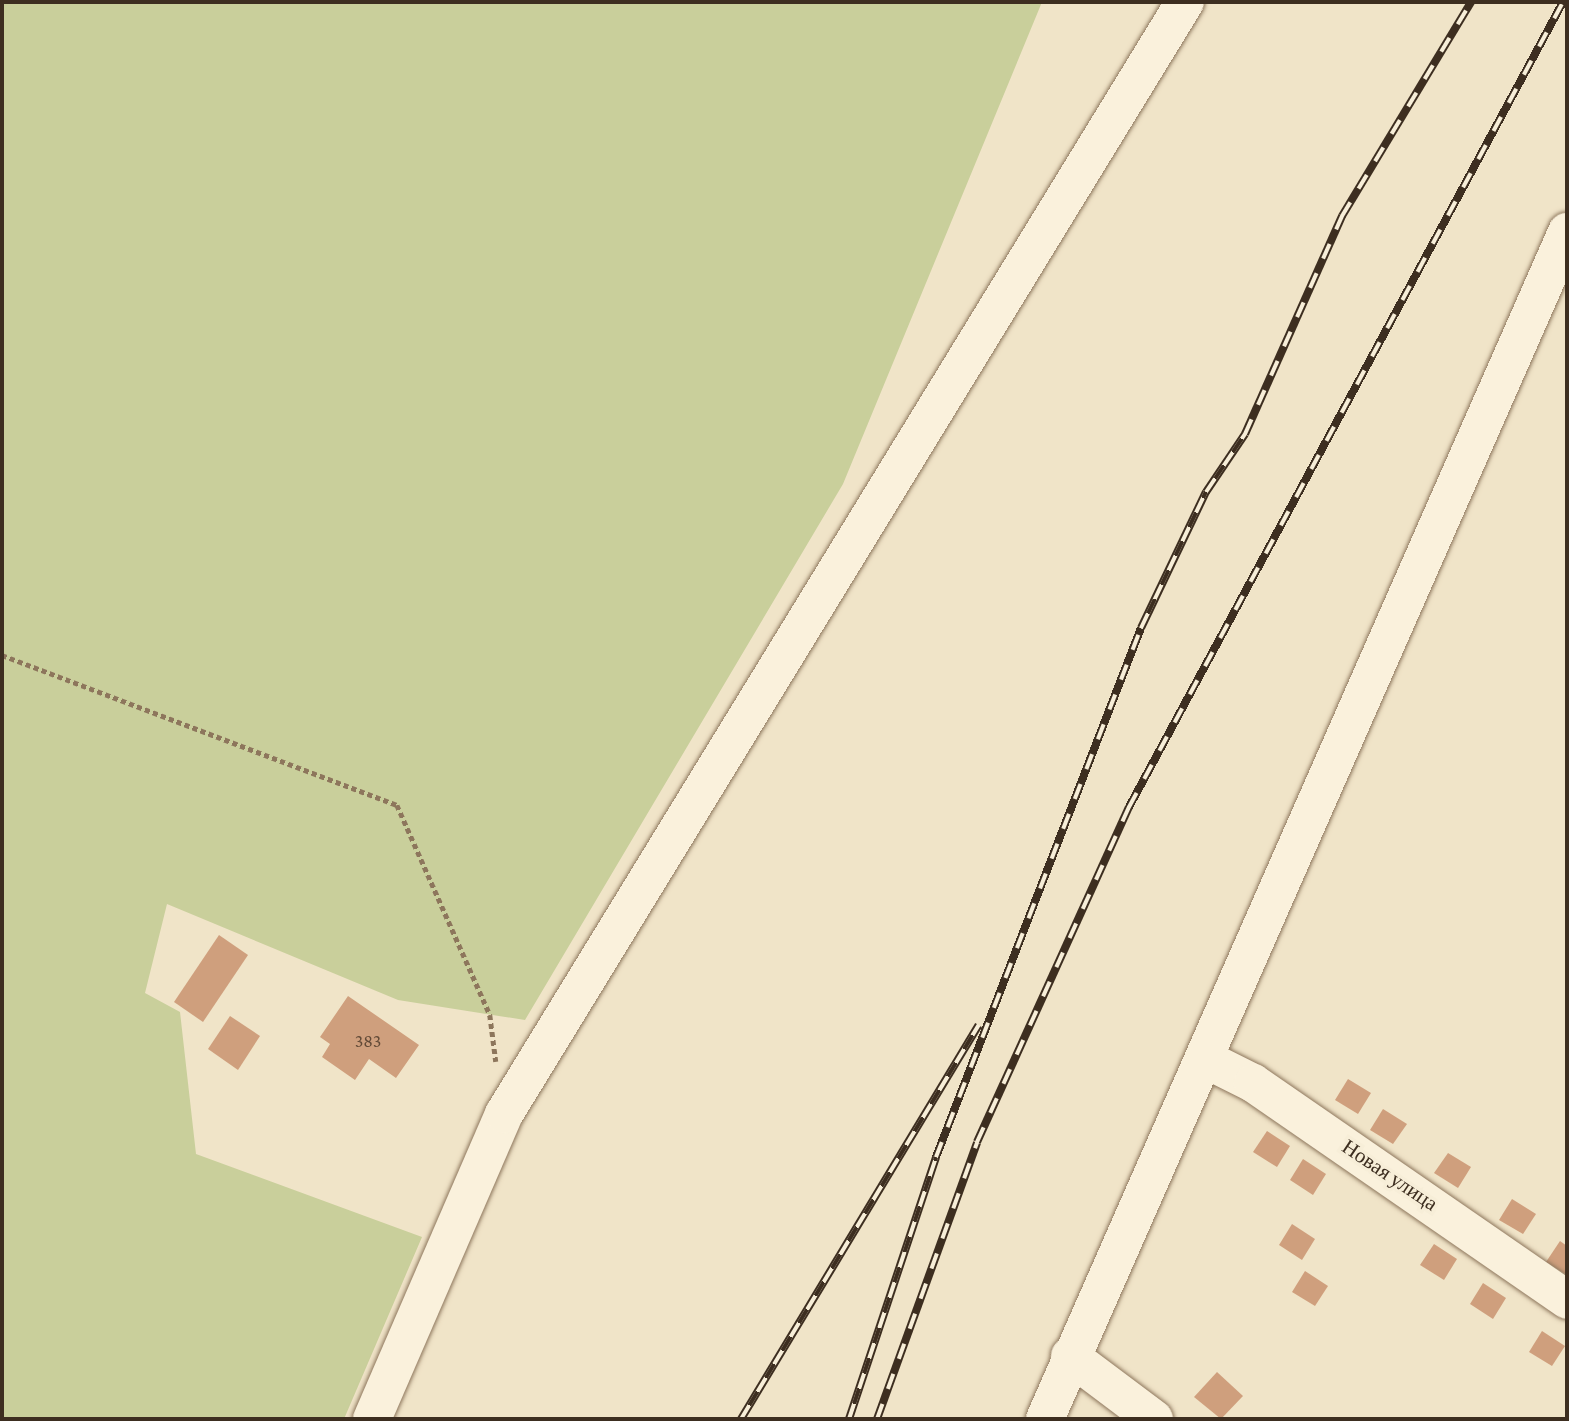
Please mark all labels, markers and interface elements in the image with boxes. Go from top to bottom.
house number: 383 [355,1030,381,1052]
street label: Новая улица [1337,1134,1443,1216]

